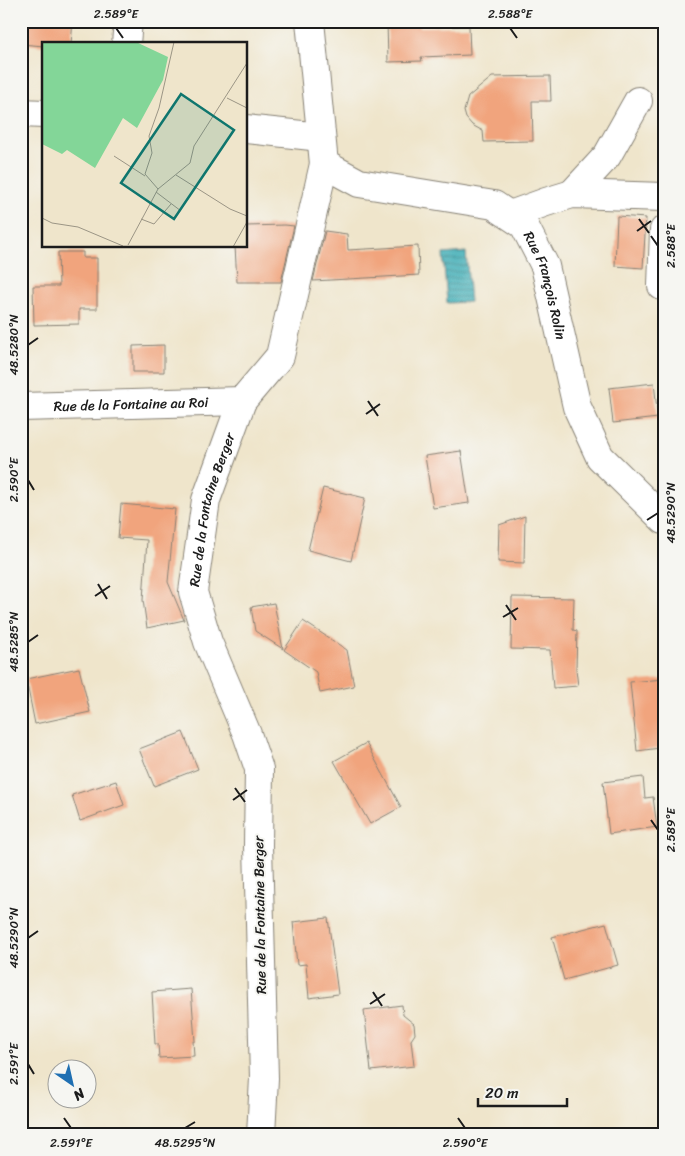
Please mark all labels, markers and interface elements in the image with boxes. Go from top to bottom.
text: 2.589°E [94,3,139,25]
text: 2.588°E [488,3,533,25]
inset map [42,42,248,248]
text: 2.588°E [660,223,682,268]
street label: Rue François Rolin [517,227,574,342]
text: 48.5280°N [3,314,25,375]
street label: Rue de la Fontaine au Roi [53,389,210,419]
street label: Rue de la Fontaine Berger [181,428,242,588]
text: 2.590°E [3,456,25,502]
text: 48.5290°N [660,482,682,544]
text: 48.5285°N [3,611,25,672]
text: 2.589°E [660,807,682,852]
street label: Rue de la Fontaine Berger [246,834,274,994]
text: 48.5290°N [3,907,25,969]
text: 2.591°E [3,1042,25,1085]
north arrow [48,1058,98,1108]
scale bar [478,1076,566,1108]
text: 20 m [485,1080,519,1106]
text: N [68,1081,91,1108]
text: 2.591°E [50,1132,93,1154]
text: 48.5295°N [155,1132,216,1154]
text: 2.590°E [443,1132,489,1154]

